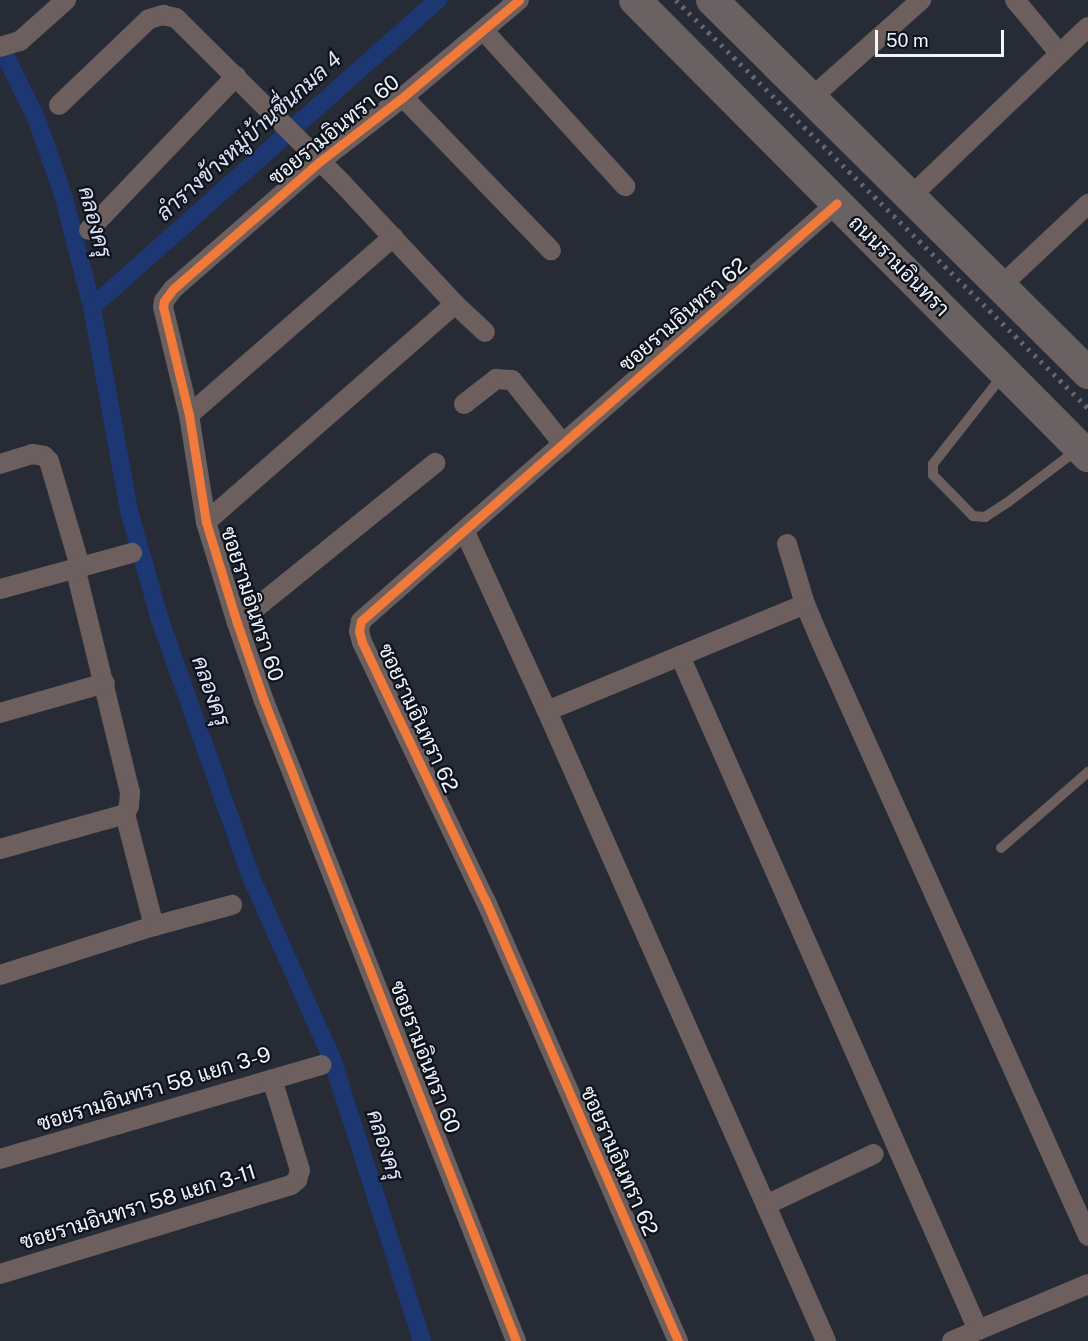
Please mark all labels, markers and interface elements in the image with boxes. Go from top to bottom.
scale bar [878,18,1007,56]
text: 50 m [886,30,929,51]
water label: ลำรางข้างหมู่บ้านชื่นกมล 4 [151,46,347,226]
street label: ซอยรามอินทรา 60 [263,69,405,191]
water label: คลองครุ [73,183,117,261]
street label: ถนนรามอินทรา [843,210,955,322]
street label: ซอยรามอินทรา 62 [614,253,752,377]
street label: ซอยรามอินทรา 60 [215,523,289,685]
street label: ซอยรามอินทรา 62 [373,640,463,796]
water label: คลองครุ [186,652,236,730]
street label: ซอยรามอินทรา 60 [384,977,466,1137]
street label: ซอยรามอินทรา 58 แยก 3-9 [34,1041,274,1137]
street label: ซอยรามอินทรา 62 [575,1082,663,1240]
water label: คลองครุ [361,1106,409,1184]
street label: ซอยรามอินทรา 58 แยก 3-11 [17,1159,259,1255]

